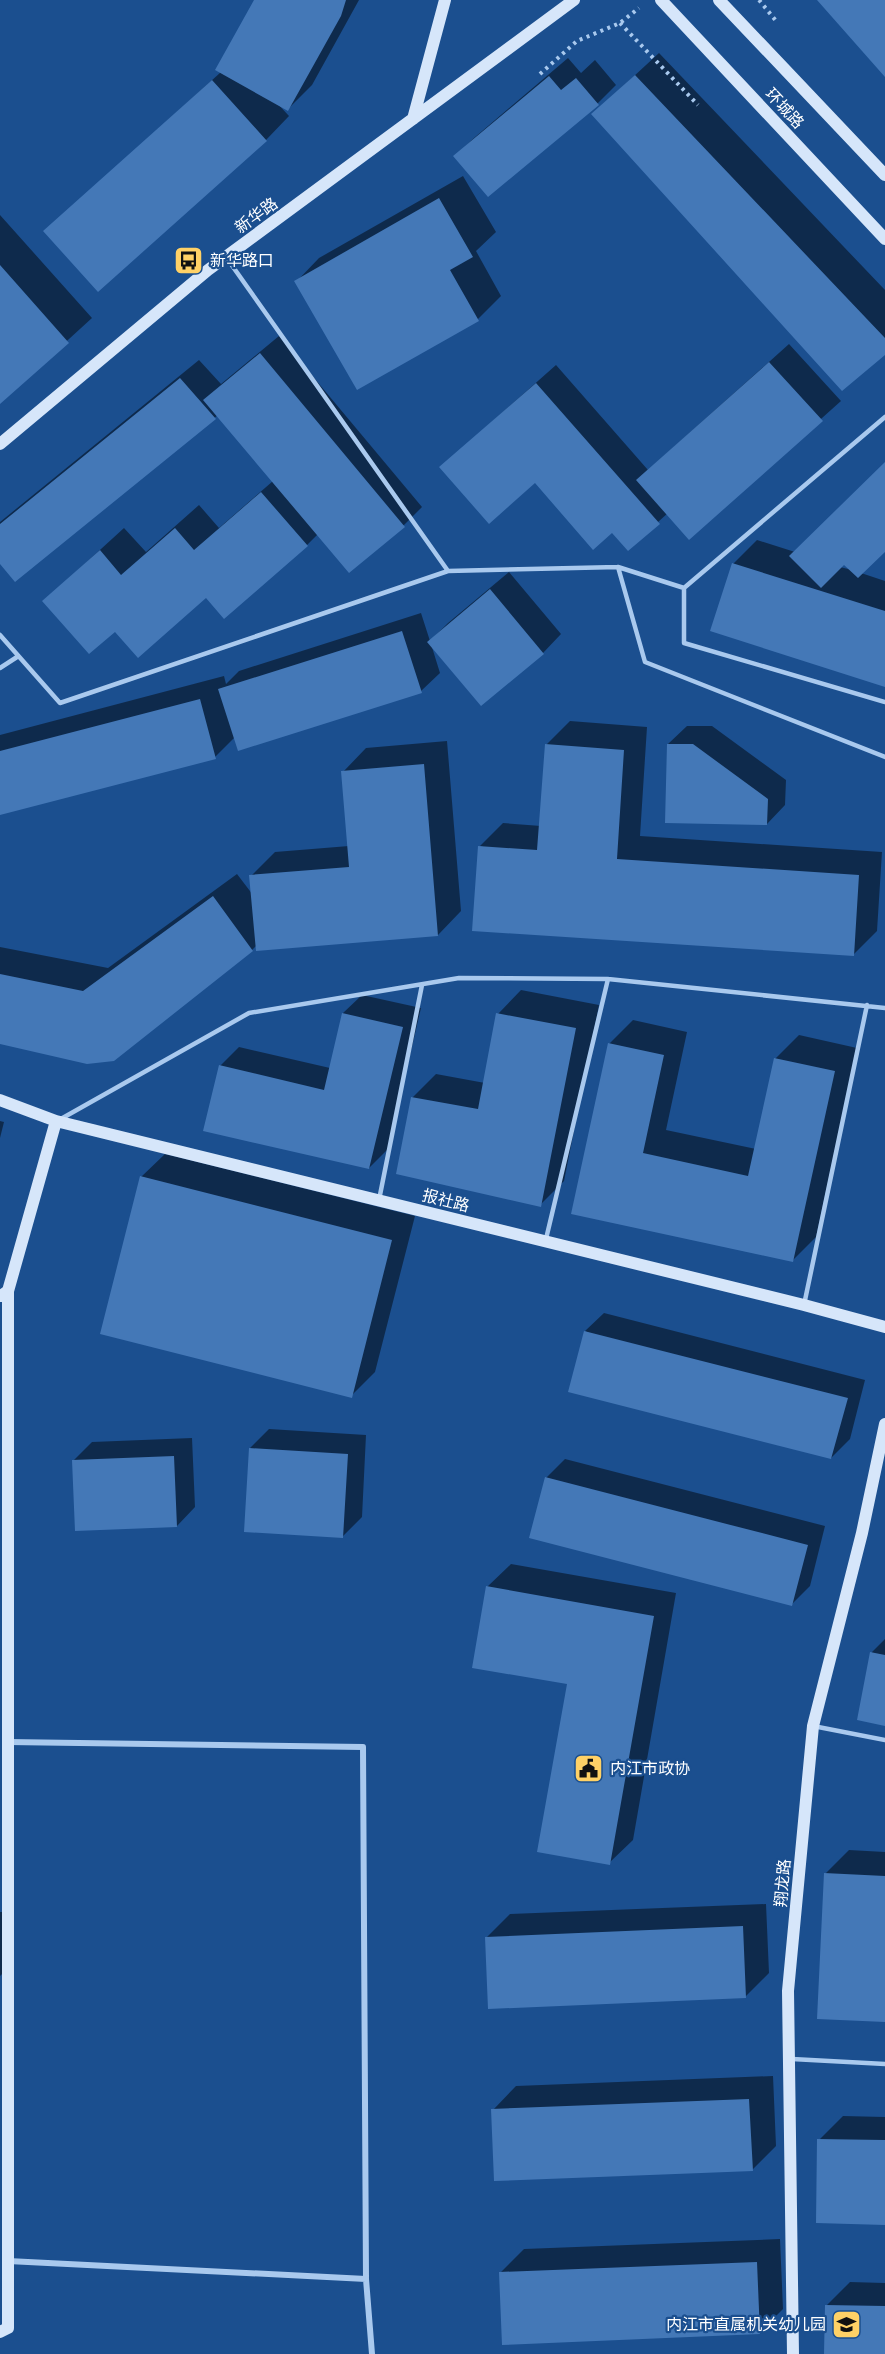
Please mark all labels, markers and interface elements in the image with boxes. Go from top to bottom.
street label: 环城路 [762,84,808,132]
street label: 新华路 [231,194,281,236]
bus stop icon: 新华路口 [173,244,205,276]
place label: 新华路口 [210,251,274,269]
street label: 报社路 [421,1185,471,1215]
public building icon: 内江市政协 [573,1752,605,1784]
place label: 内江市政协 [610,1759,690,1777]
street label: 翔龙路 [771,1858,793,1908]
school or university icon: 内江市直属机关幼儿园 [831,2308,863,2340]
place label: 内江市直属机关幼儿园 [666,2315,826,2333]

